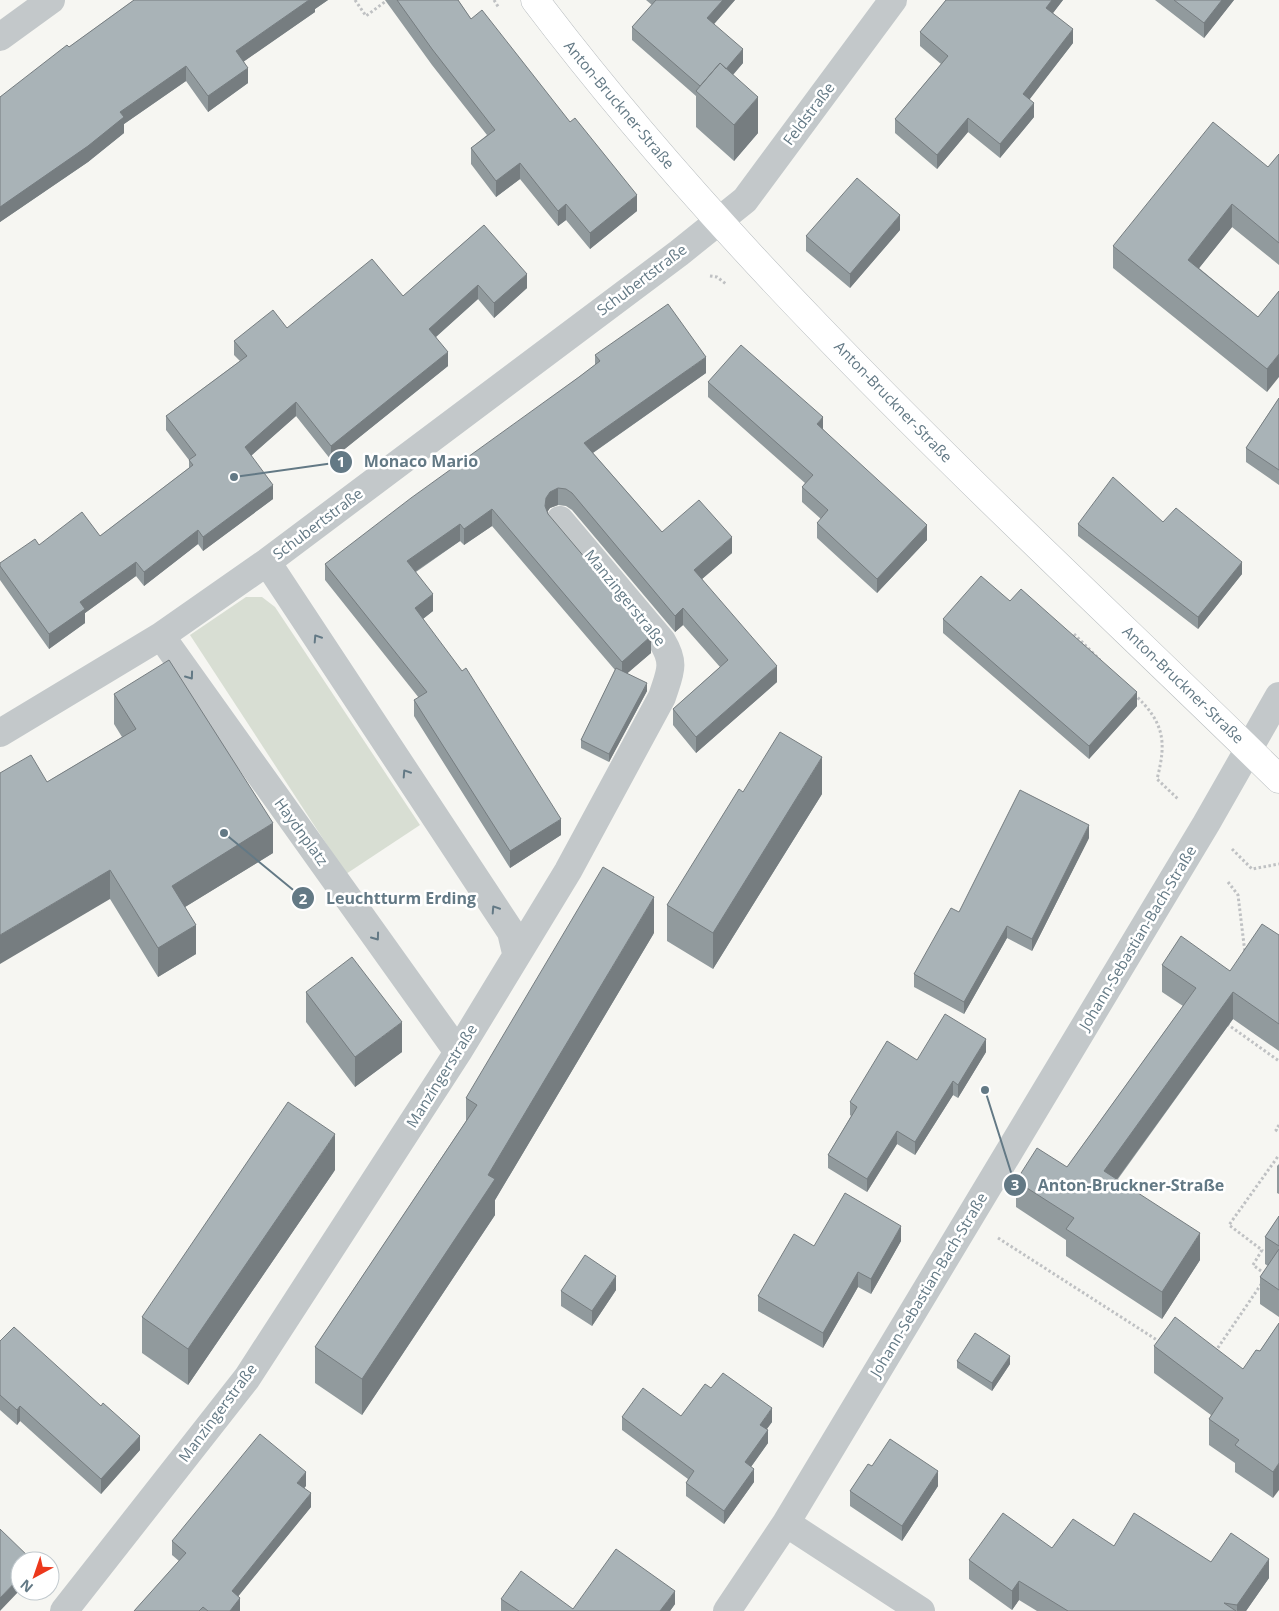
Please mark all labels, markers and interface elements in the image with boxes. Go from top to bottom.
street label: Anton-Bruckner-Straße [560,36,679,173]
street label: Feldstraße [778,78,838,149]
street label: Schubertstraße [592,239,690,320]
street label: Anton-Bruckner-Straße [830,336,957,466]
callout: Monaco Mario [329,446,488,477]
text: Monaco Mario [364,450,478,472]
text: 1 [337,451,345,471]
street label: Schubertstraße [268,483,366,564]
street label: Manzingerstraße [581,545,671,650]
street label: Anton-Bruckner-Straße [1119,621,1249,748]
one-way arrow [313,634,323,643]
one-way arrow [184,670,192,679]
one-way arrow [403,770,412,779]
street label: Haydnplatz [271,794,333,869]
street label: Johann-Sebastian-Bach-Straße [1073,842,1200,1035]
callout: Leuchtturm Erding [291,883,486,914]
text: Leuchtturm Erding [326,887,476,909]
text: 2 [299,888,308,908]
one-way arrow [492,905,502,914]
one-way arrow [369,931,379,940]
street label: Manzingerstraße [401,1020,481,1131]
callout: Anton-Bruckner-Straße [1002,1170,1234,1201]
text: 3 [1011,1174,1019,1194]
text: Anton-Bruckner-Straße [1038,1174,1224,1196]
street label: Johann-Sebastian-Bach-Straße [864,1189,991,1382]
street label: Manzingerstraße [174,1359,261,1466]
north arrow [10,1551,60,1601]
text: N [16,1575,37,1597]

